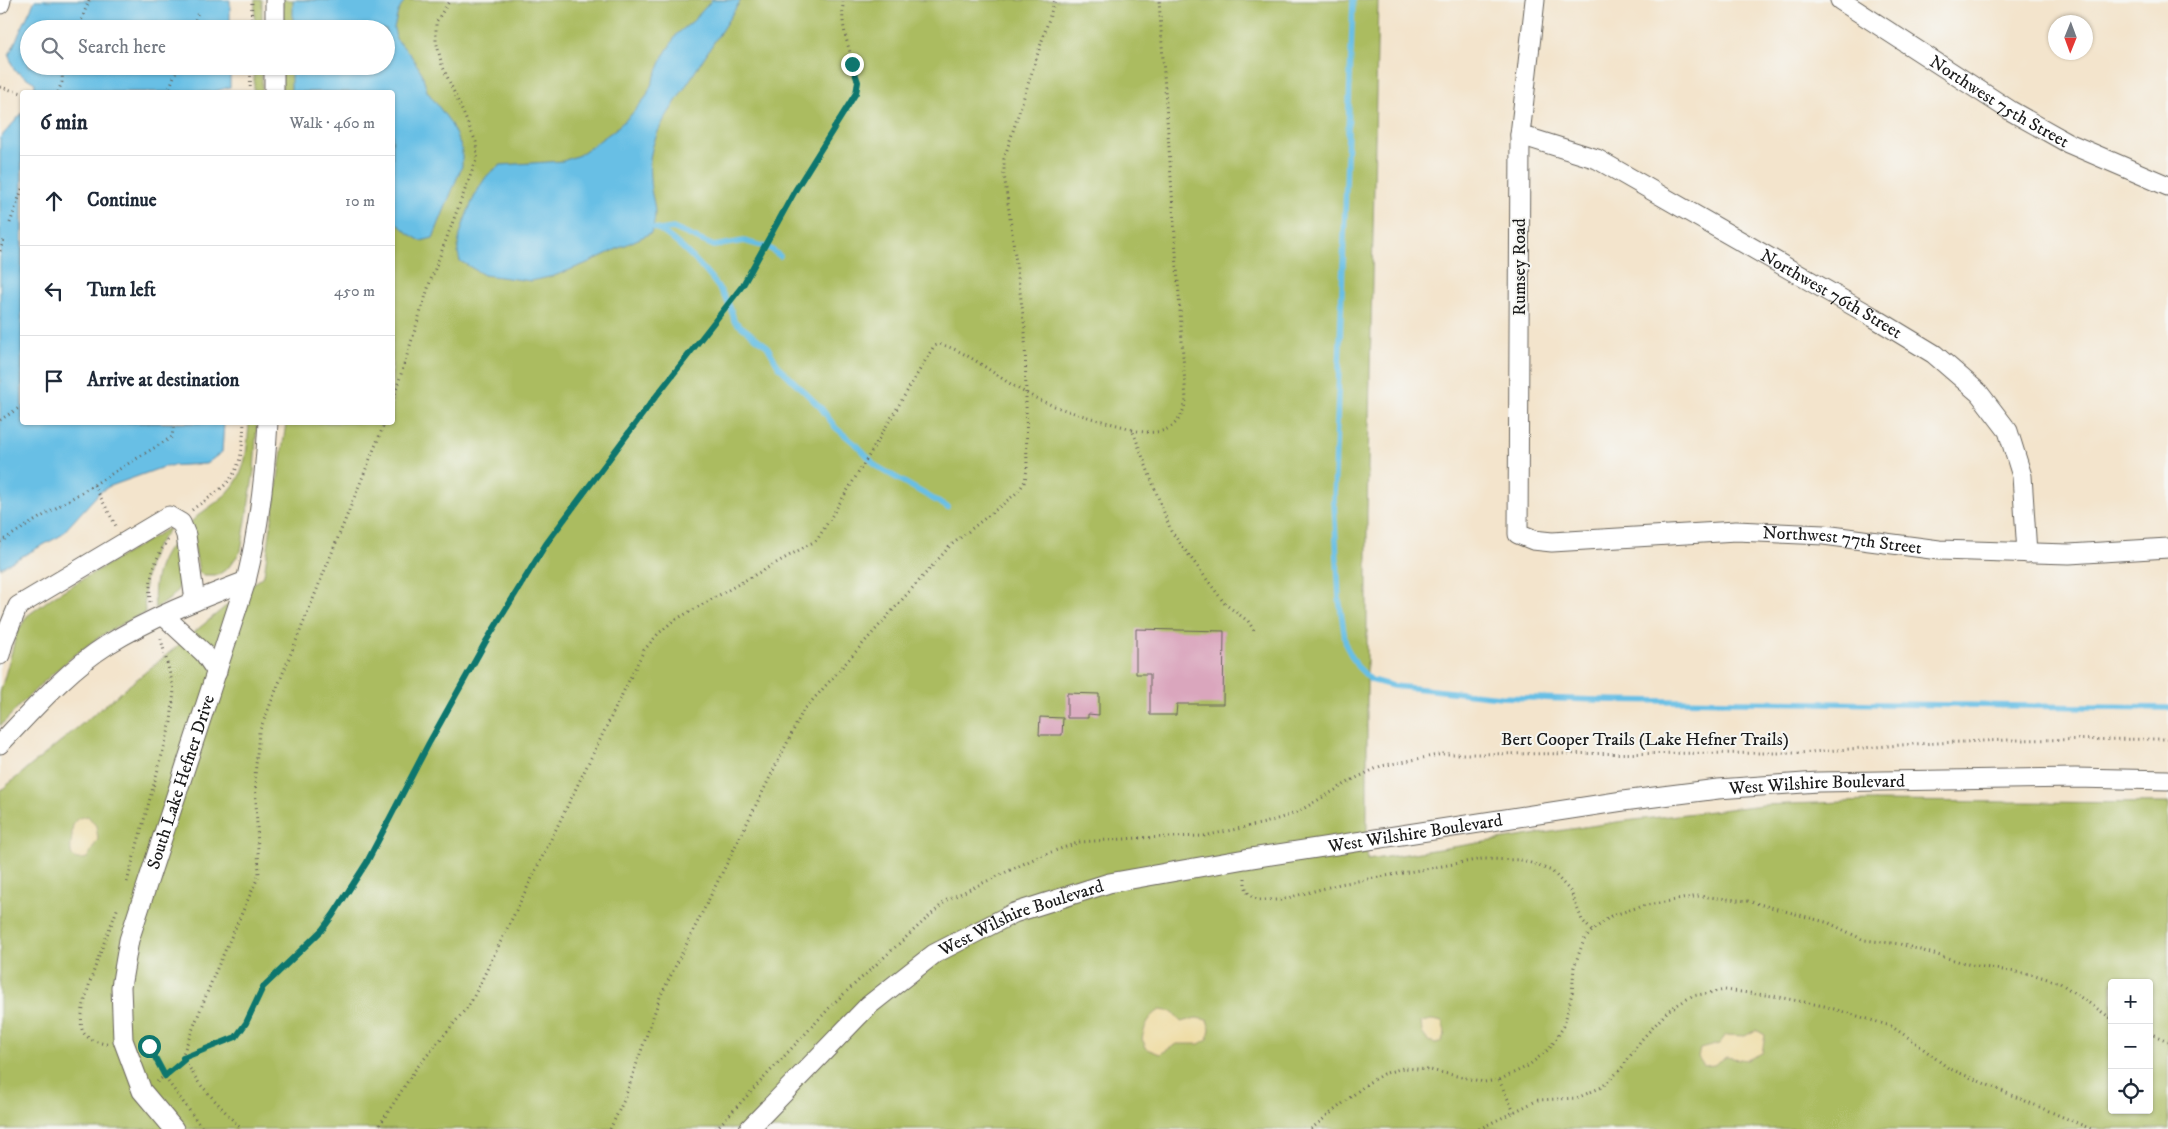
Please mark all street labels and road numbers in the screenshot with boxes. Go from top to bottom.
street label: Northwest 75th Street [1925,51,2073,153]
street label: Rumsey Road [1509,218,1531,316]
street label: Northwest 76th Street [1756,245,1906,344]
street label: Northwest 77th Street [1762,522,1923,560]
street label: South Lake Hefner Drive [143,692,220,872]
street label: Bert Cooper Trails (Lake Hefner Trails) [1501,729,1789,751]
street label: West Wilshire Boulevard [1727,771,1905,800]
street label: West Wilshire Boulevard [1326,810,1504,858]
street label: West Wilshire Boulevard [935,875,1106,962]

